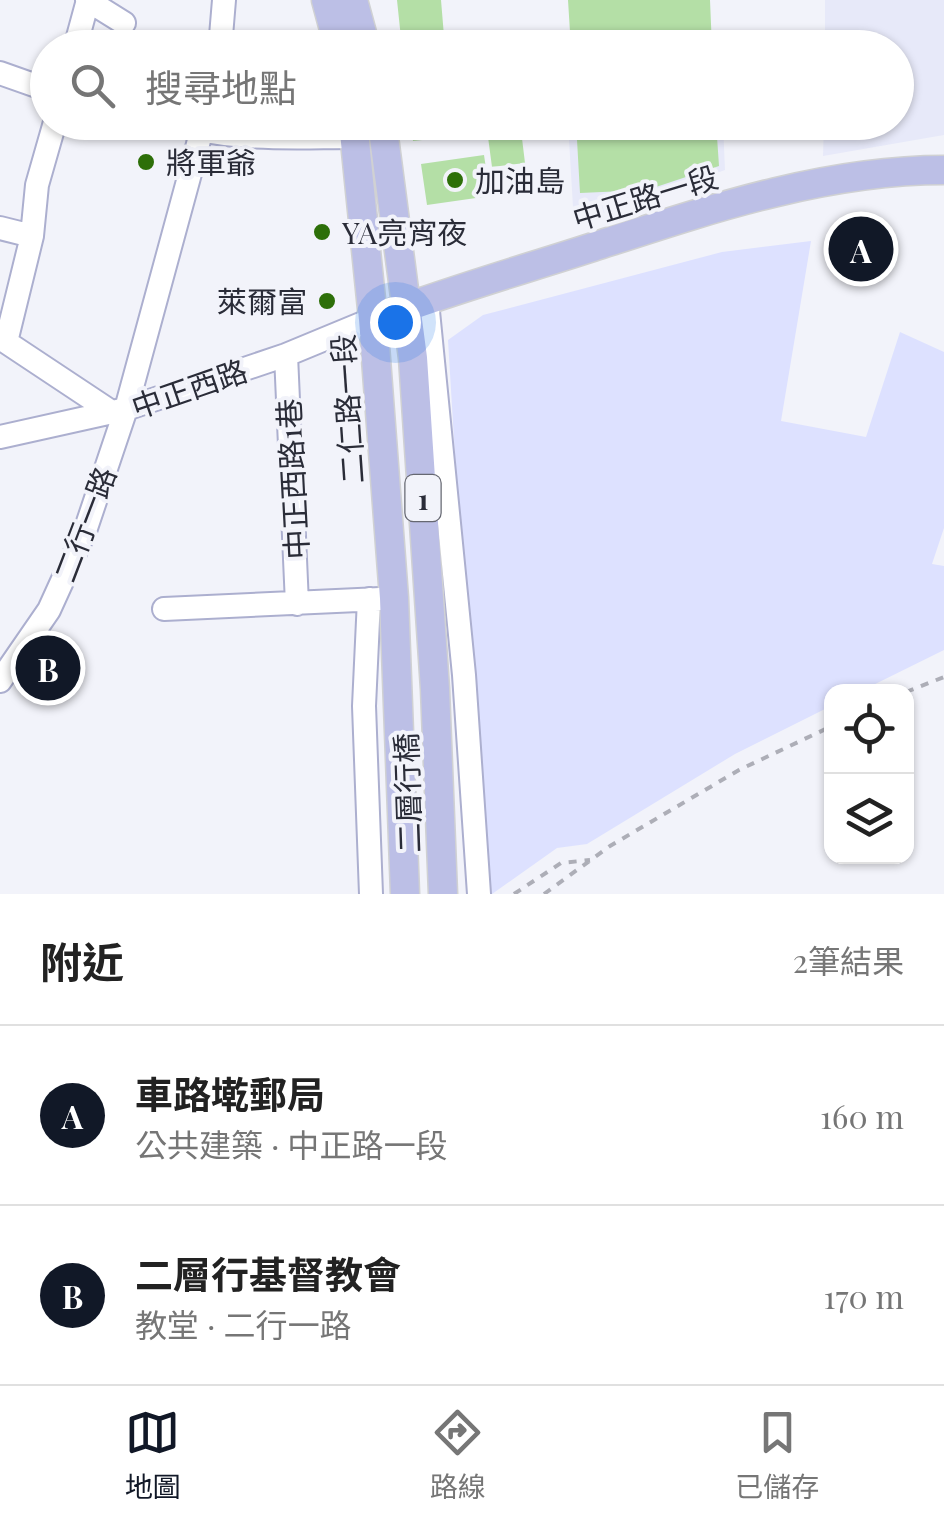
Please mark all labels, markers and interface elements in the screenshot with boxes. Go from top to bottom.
search box [30,30,914,140]
icon: search [65,58,120,113]
text: 搜尋地點 [145,61,297,112]
place label: 將軍爺 [166,142,256,182]
marker: 將軍爺 [135,151,157,173]
street label: 中正路一段 [567,156,723,238]
place label: 加油島 [475,160,565,200]
marker: 加油島 [444,169,466,191]
place label: YA亮宵夜 [341,212,467,252]
pin: A [828,212,894,286]
marker: YA亮宵夜 [311,221,333,243]
place label: 萊爾富 [217,281,307,321]
marker: 萊爾富 [316,290,338,312]
your location [370,297,421,348]
street label: 二仁路一段 [322,333,372,485]
street label: 中正西路 [126,350,252,426]
street label: 中正西路1巷 [268,398,316,560]
street label: 二行一路 [44,461,124,587]
road number: 1 [406,475,440,521]
pin: B [15,630,80,706]
map controls [824,684,914,864]
button: locate [824,684,914,774]
street label: 二層行橋 [385,732,429,854]
button: layers [824,774,914,864]
text: 附近 [40,933,124,989]
text: 2筆結果 [793,938,904,981]
text: 車路墘郵局 [135,1068,325,1119]
text: A [62,1094,83,1137]
text: 160 m [820,1094,904,1137]
text: 公共建築 · 中正路一段 [135,1122,447,1165]
text: 二層行基督教會 [135,1248,401,1299]
text: B [62,1274,83,1317]
text: 170 m [824,1274,904,1317]
text: 教堂 · 二行一路 [135,1302,351,1345]
tab: 地圖 [125,1405,181,1505]
tab: 路線 [430,1405,486,1505]
tab: 已儲存 [735,1405,819,1505]

